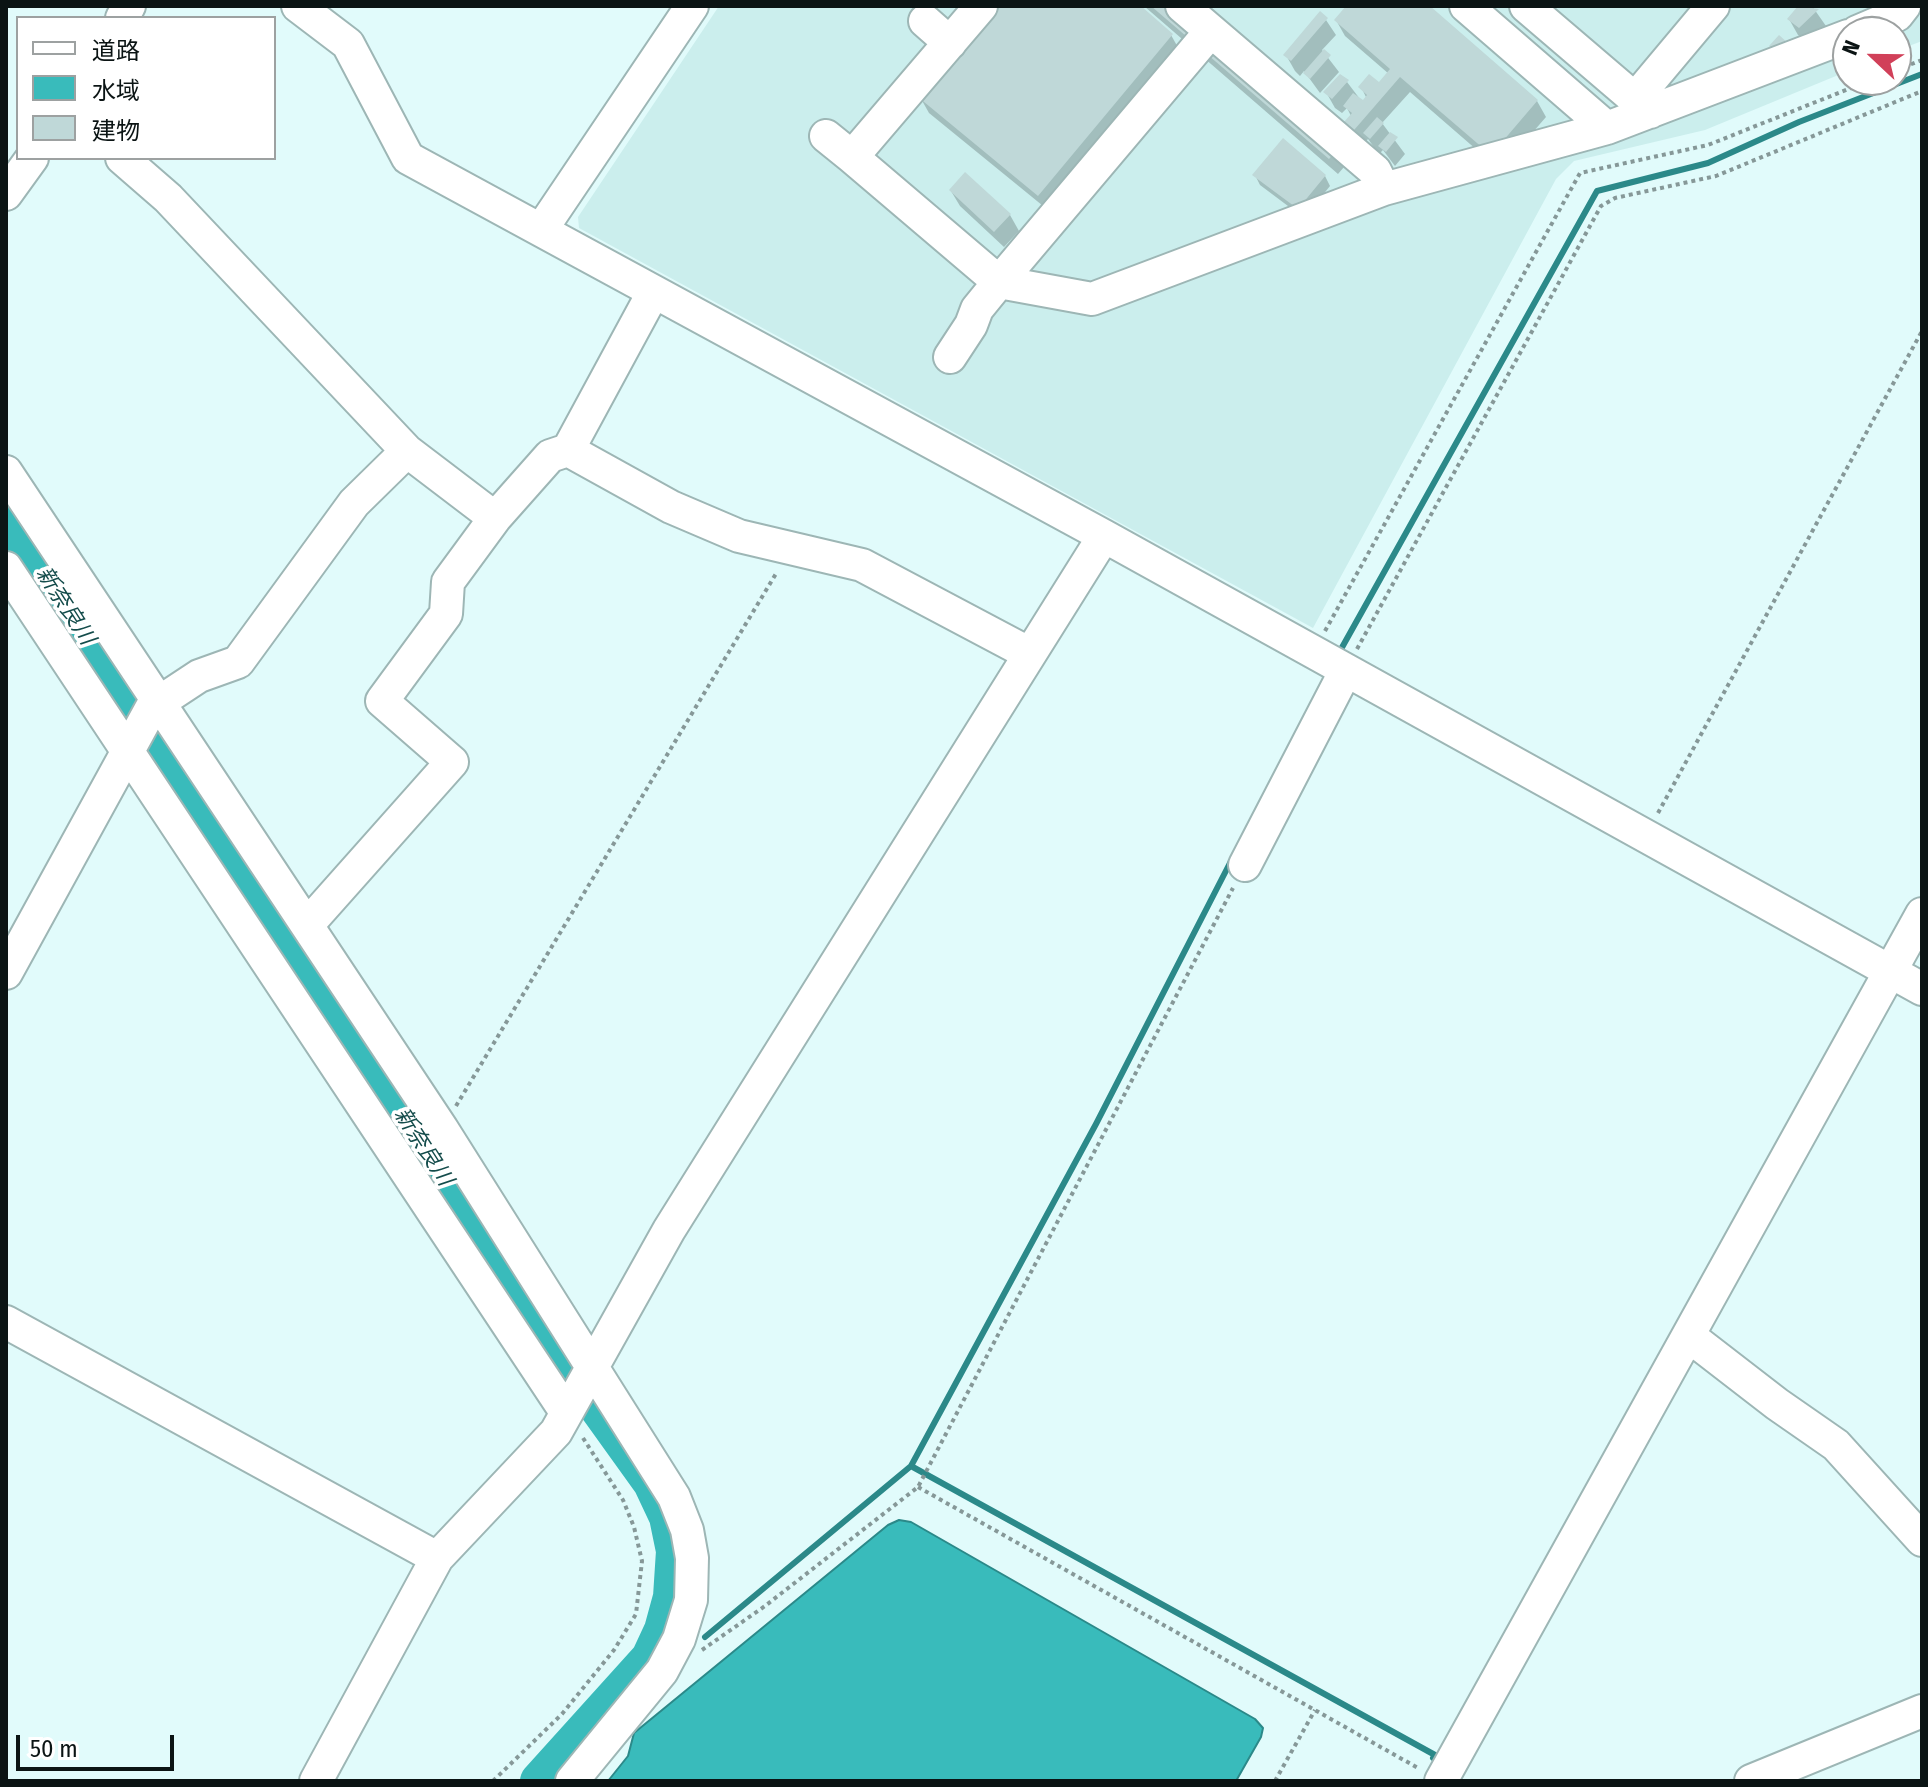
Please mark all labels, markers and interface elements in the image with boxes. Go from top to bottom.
legend [16,16,276,160]
north arrow [1832,16,1912,96]
text: N [1836,36,1866,59]
text: 道路 [92,37,140,65]
text: 水域 [92,77,140,105]
text: 建物 [92,117,140,145]
water label: 新奈良川 [30,562,100,650]
water label: 新奈良川 [388,1103,458,1191]
scale bar [20,1719,178,1769]
text: 50 m [30,1735,78,1763]

